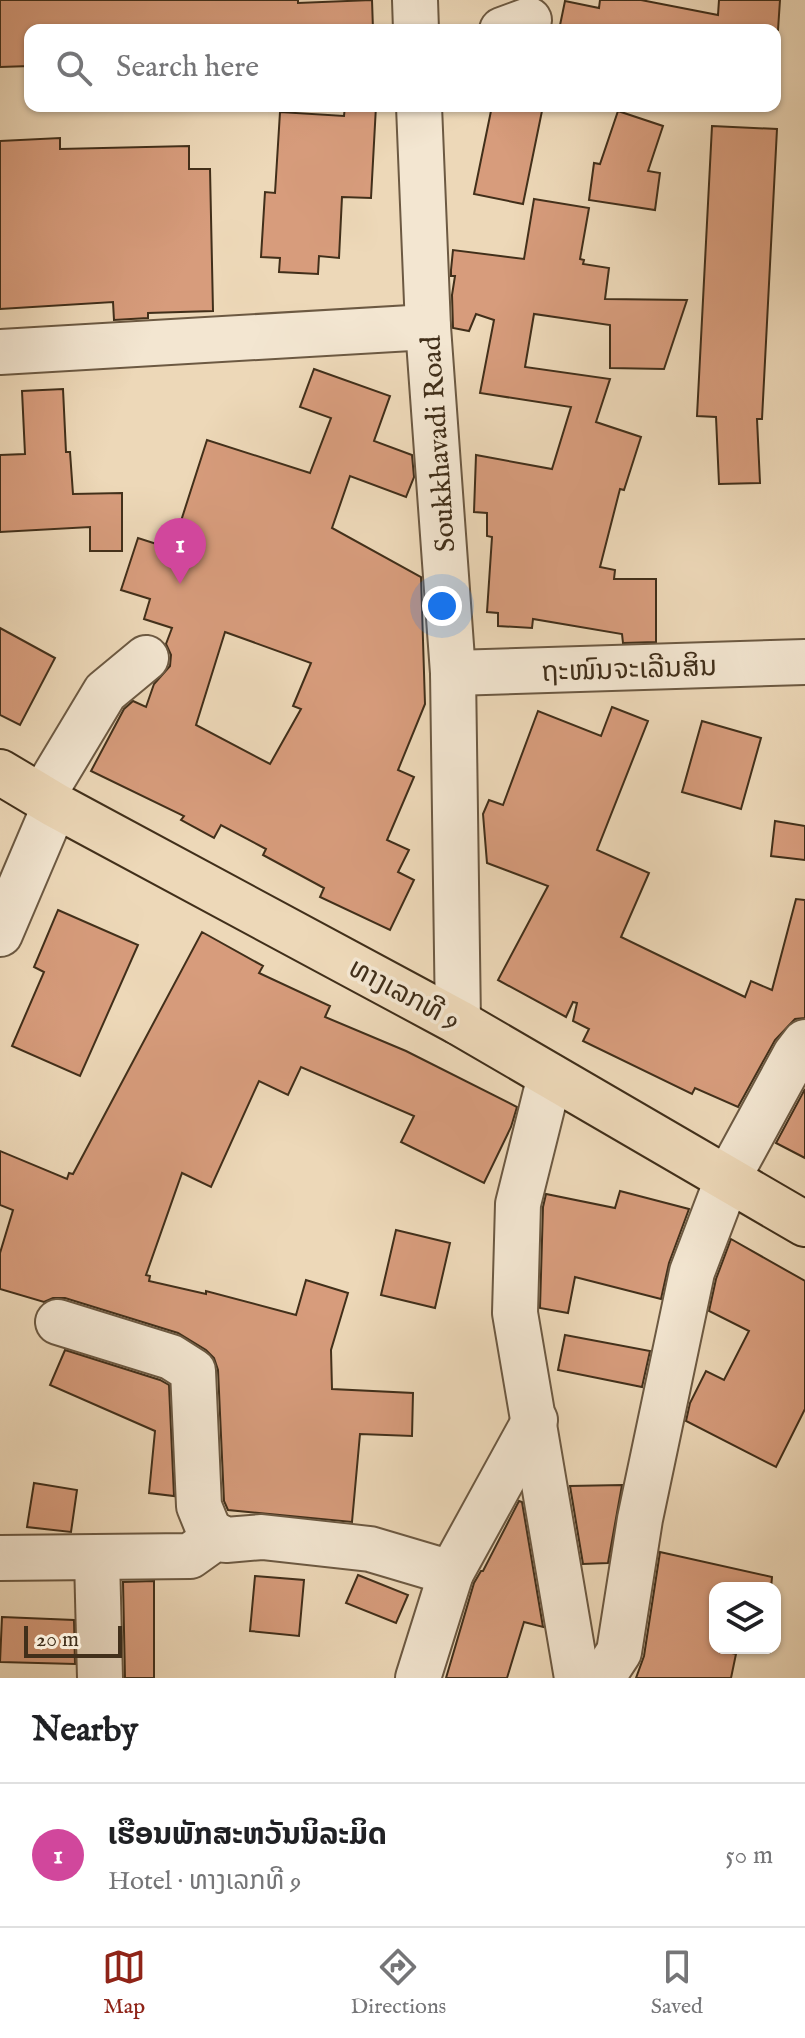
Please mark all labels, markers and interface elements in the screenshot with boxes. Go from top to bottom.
search box [24,24,781,112]
icon: search [52,46,96,90]
text: Search here [116,49,259,87]
street label: Soukkhavadi Road [414,334,465,553]
pin: 1 [154,518,206,584]
your location [422,586,462,626]
street label: ຖະໜົນຈະເລີນສິນ [541,650,718,691]
street label: ທາງເລກທີ 9 [342,951,465,1039]
map controls [709,1582,781,1654]
button: layers [709,1582,781,1654]
scale bar [24,1622,122,1658]
text: 20 m [36,1626,79,1654]
text: Nearby [32,1709,138,1752]
text: ເຮືອນພັກສະຫວັນນິລະມິດ [108,1817,387,1855]
text: 1 [53,1839,63,1872]
text: 50 m [725,1839,773,1872]
text: Hotel · ທາງເລກທີ 9 [108,1865,301,1898]
tab: Map [102,1945,146,2021]
tab: Directions [351,1945,446,2021]
tab: Saved [651,1945,703,2021]

